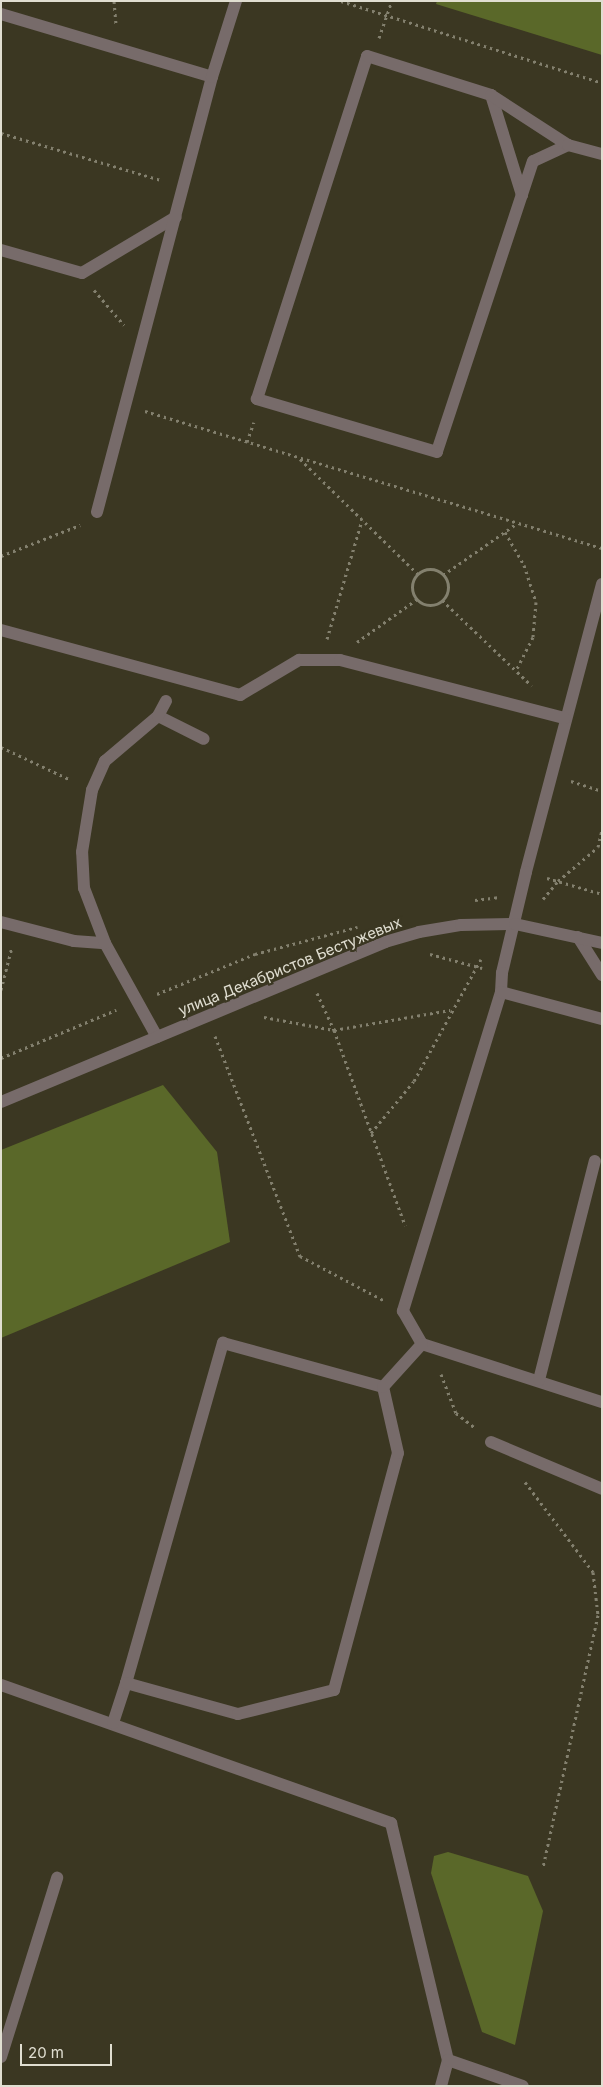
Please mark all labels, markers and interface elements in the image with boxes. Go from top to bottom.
street label: улица Декабристов Бестужевых [176,913,404,1019]
scale bar [22,2034,115,2066]
text: 20 m [28,2043,64,2062]

